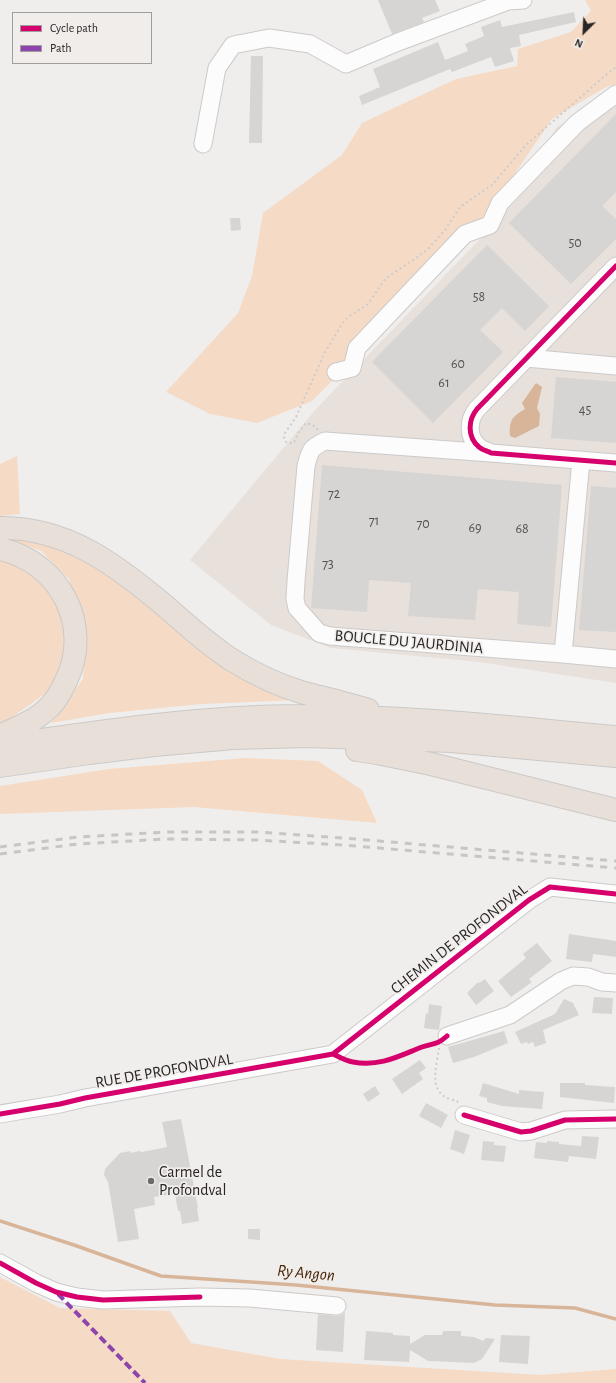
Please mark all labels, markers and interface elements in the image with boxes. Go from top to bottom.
legend [12,12,152,64]
north arrow [564,12,604,52]
text: Cycle path [50,22,98,34]
text: N [573,37,585,50]
text: Path [50,42,72,54]
house number: 50 [568,235,582,251]
house number: 58 [473,289,485,305]
house number: 60 [451,356,465,372]
house number: 61 [438,375,450,391]
house number: 45 [579,402,591,418]
house number: 72 [328,486,340,502]
house number: 71 [369,513,379,529]
house number: 70 [416,516,430,532]
house number: 69 [468,520,482,536]
house number: 68 [515,521,529,537]
house number: 73 [322,556,334,572]
street label: BOUCLE DU JAURDINIA [334,626,484,658]
street label: CHEMIN DE PROFONDVAL [387,880,531,998]
street label: RUE DE PROFONDVAL [94,1049,234,1093]
place label: Carmel de Profondval [159,1162,226,1200]
marker: Carmel de Profondval [146,1176,156,1186]
water label: Ry Angon [276,1260,336,1286]

